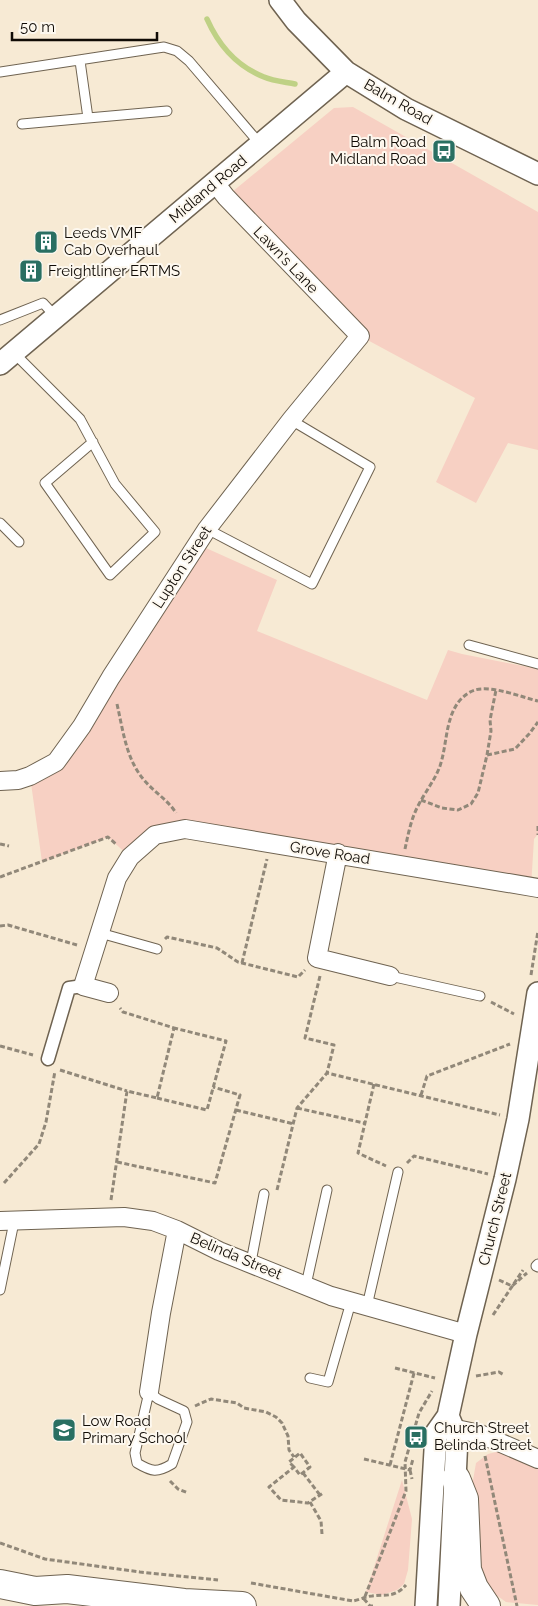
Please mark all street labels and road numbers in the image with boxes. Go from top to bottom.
street label: Balm Road [361,75,435,129]
street label: Midland Road [165,151,251,227]
street label: Lawn's Lane [250,223,322,297]
street label: Lupton Street [149,522,215,612]
street label: Grove Road [289,838,371,868]
street label: Church Street [475,1171,515,1267]
street label: Belinda Street [187,1229,285,1283]

